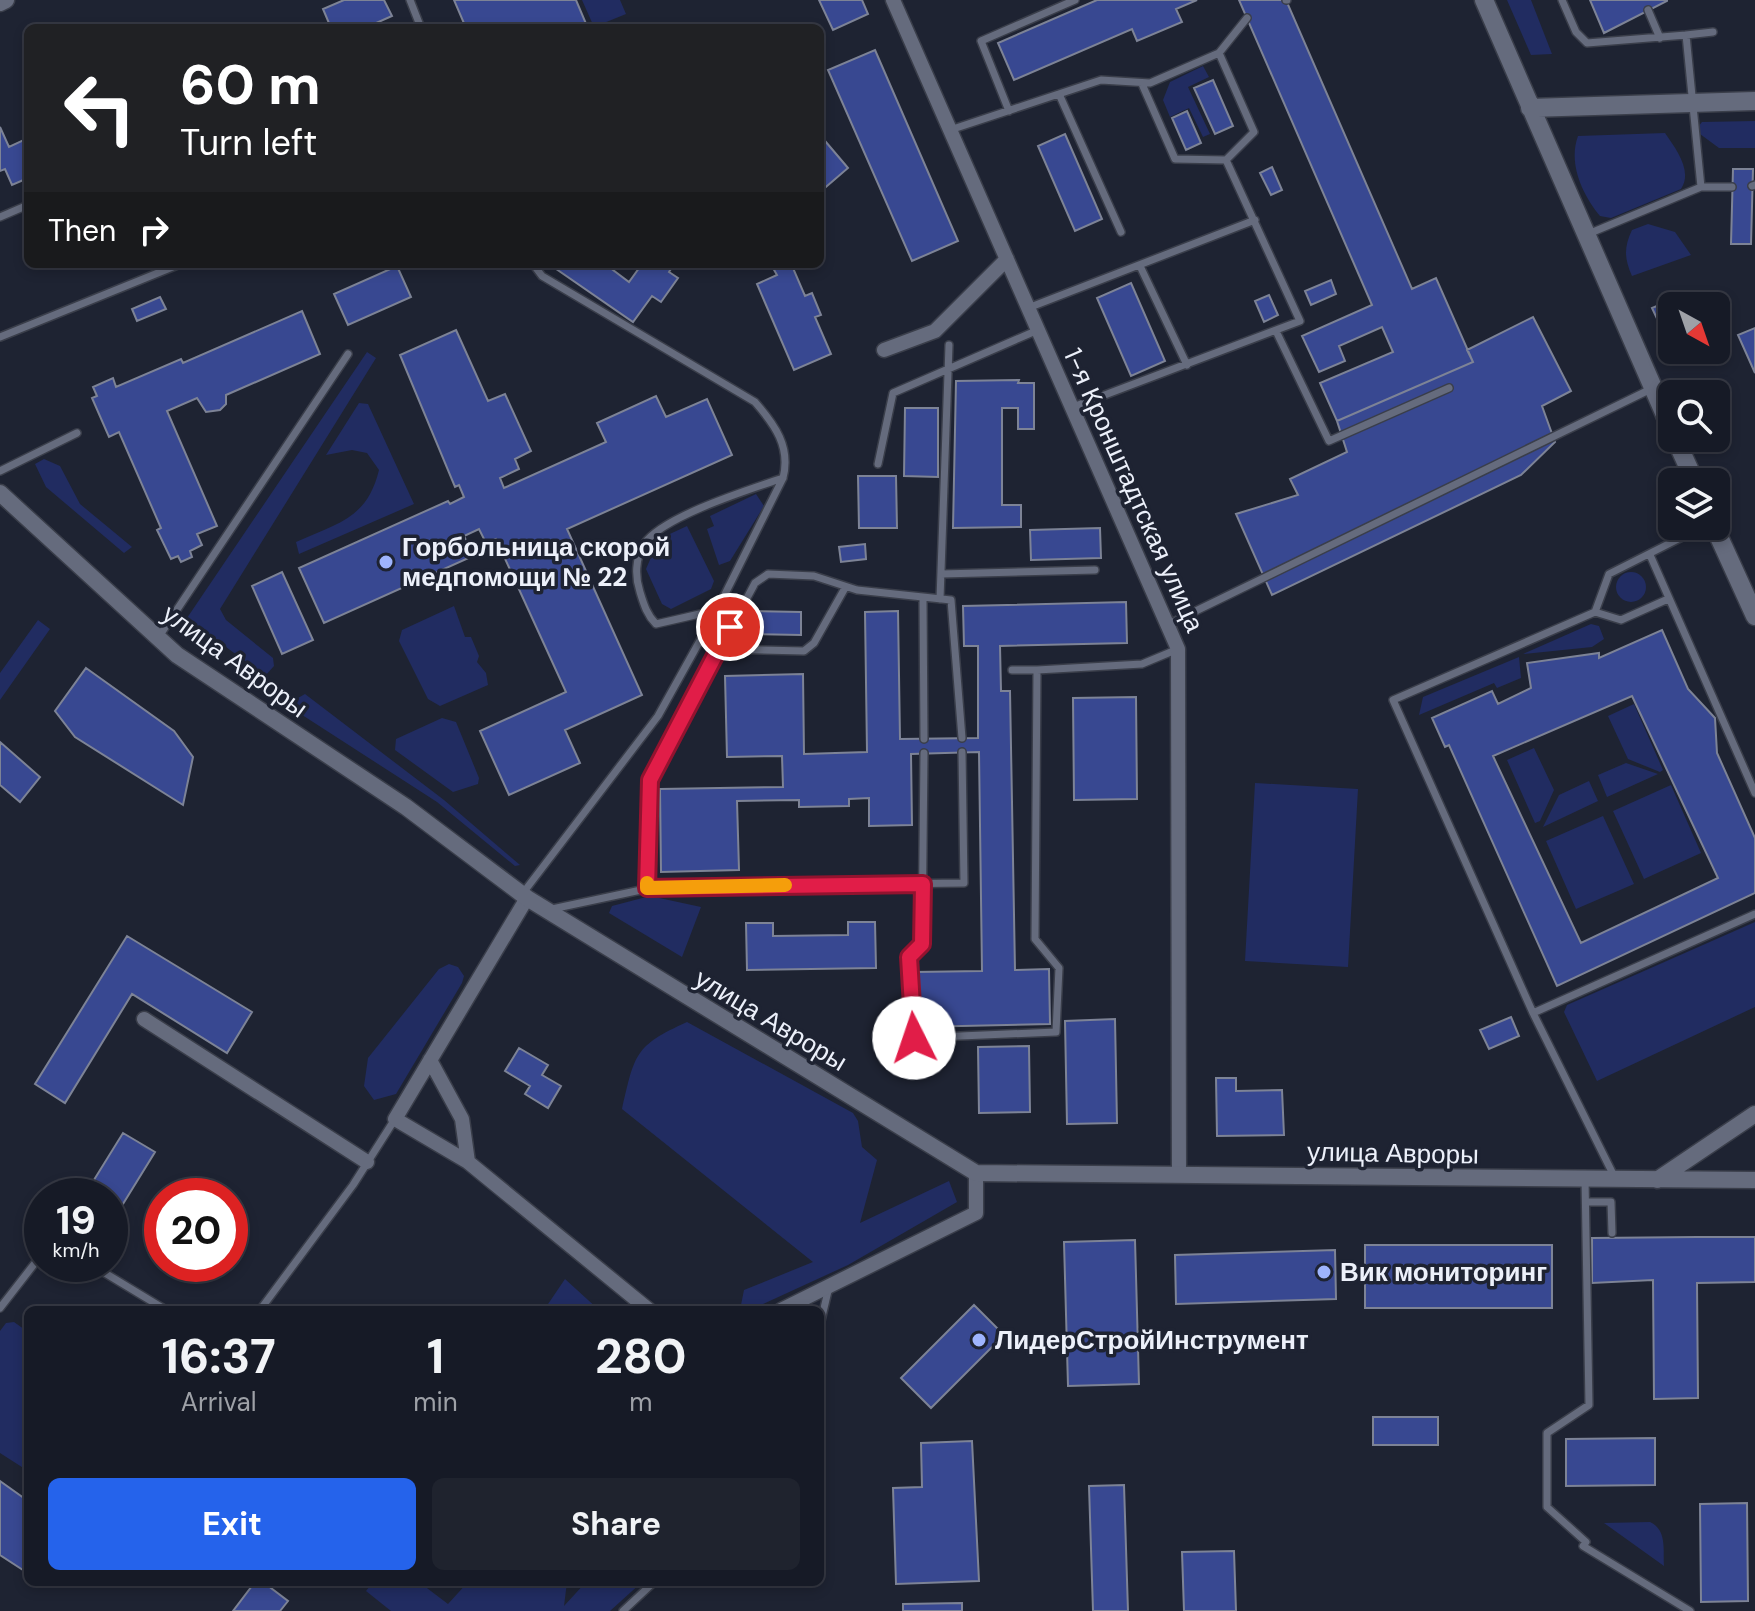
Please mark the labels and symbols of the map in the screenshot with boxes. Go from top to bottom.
north arrow [1658,292,1730,364]
street label: 1-я Кронштадтская улица [1056,343,1212,638]
place label: Горбольница скорой медпомощи № 22 [402,530,670,594]
marker: Горбольница скорой медпомощи № 22 [377,553,395,571]
pin [696,593,764,661]
street label: улица Авроры [156,597,314,725]
street label: улица Авроры [689,961,853,1079]
position arrow [872,996,956,1080]
street label: улица Авроры [1307,1135,1479,1171]
speed limit sign: 20 [144,1178,248,1282]
place label: Вик мониторинг [1340,1255,1547,1289]
marker: Вик мониторинг [1315,1263,1333,1281]
place label: ЛидерСтройИнструмент [995,1323,1309,1357]
marker: ЛидерСтройИнструмент [970,1331,988,1349]

